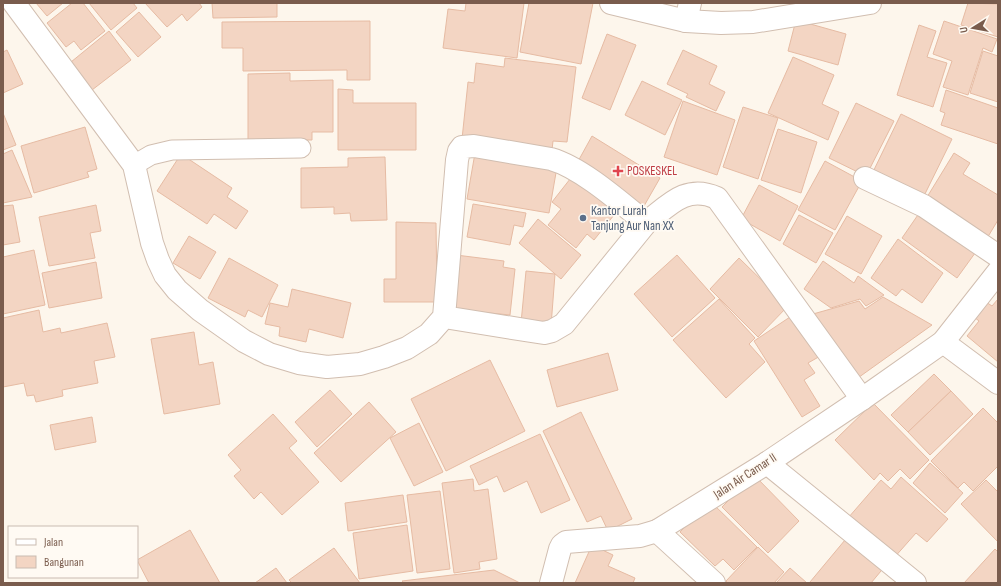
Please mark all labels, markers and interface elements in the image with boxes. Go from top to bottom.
north arrow [953,8,993,48]
text: U [957,25,971,34]
place label: POSKESKEL [627,163,677,179]
marker: POSKESKEL [612,165,624,177]
place label: Kantor Lurah Tanjung Aur Nan XX [591,203,674,234]
marker: Kantor Lurah Tanjung Aur Nan XX [578,213,588,223]
street label: Jalan Air Camar II [710,450,780,503]
legend [8,526,138,578]
text: Jalan [43,535,63,550]
text: Bangunan [44,555,84,570]

